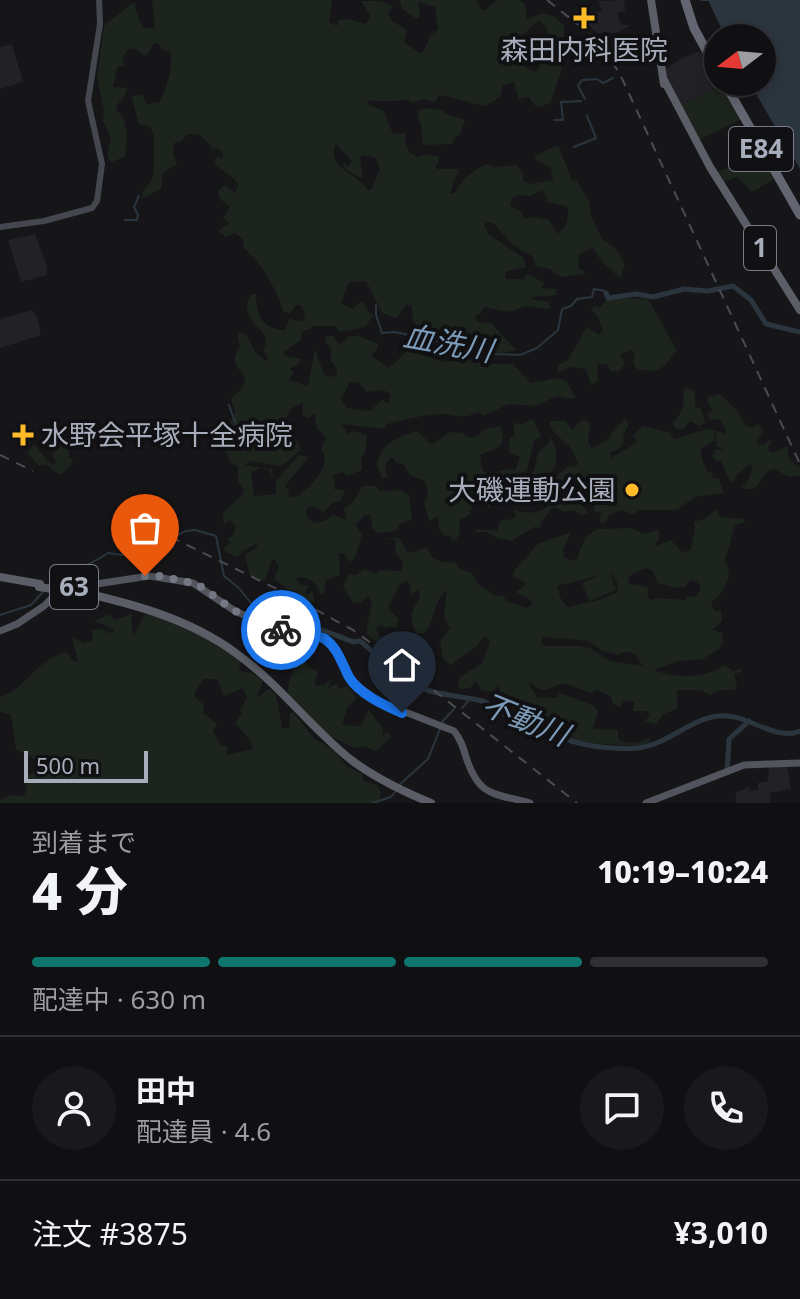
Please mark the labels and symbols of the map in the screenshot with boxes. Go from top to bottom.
marker: 森田内科医院 [573,7,595,29]
north arrow [704,24,776,96]
place label: 森田内科医院 [500,30,668,68]
road number: E84 [729,127,793,171]
road number: 1 [744,226,776,270]
water label: 血洗川 [400,315,499,371]
place label: 水野会平塚十全病院 [41,415,293,453]
marker: 水野会平塚十全病院 [12,424,34,446]
place label: 大磯運動公園 [448,470,616,508]
marker: 大磯運動公園 [623,481,641,499]
pin [111,494,179,576]
road number: 63 [50,565,98,609]
courier [241,590,321,670]
pin [368,631,436,713]
water label: 不動川 [476,683,578,756]
scale bar [24,747,148,783]

